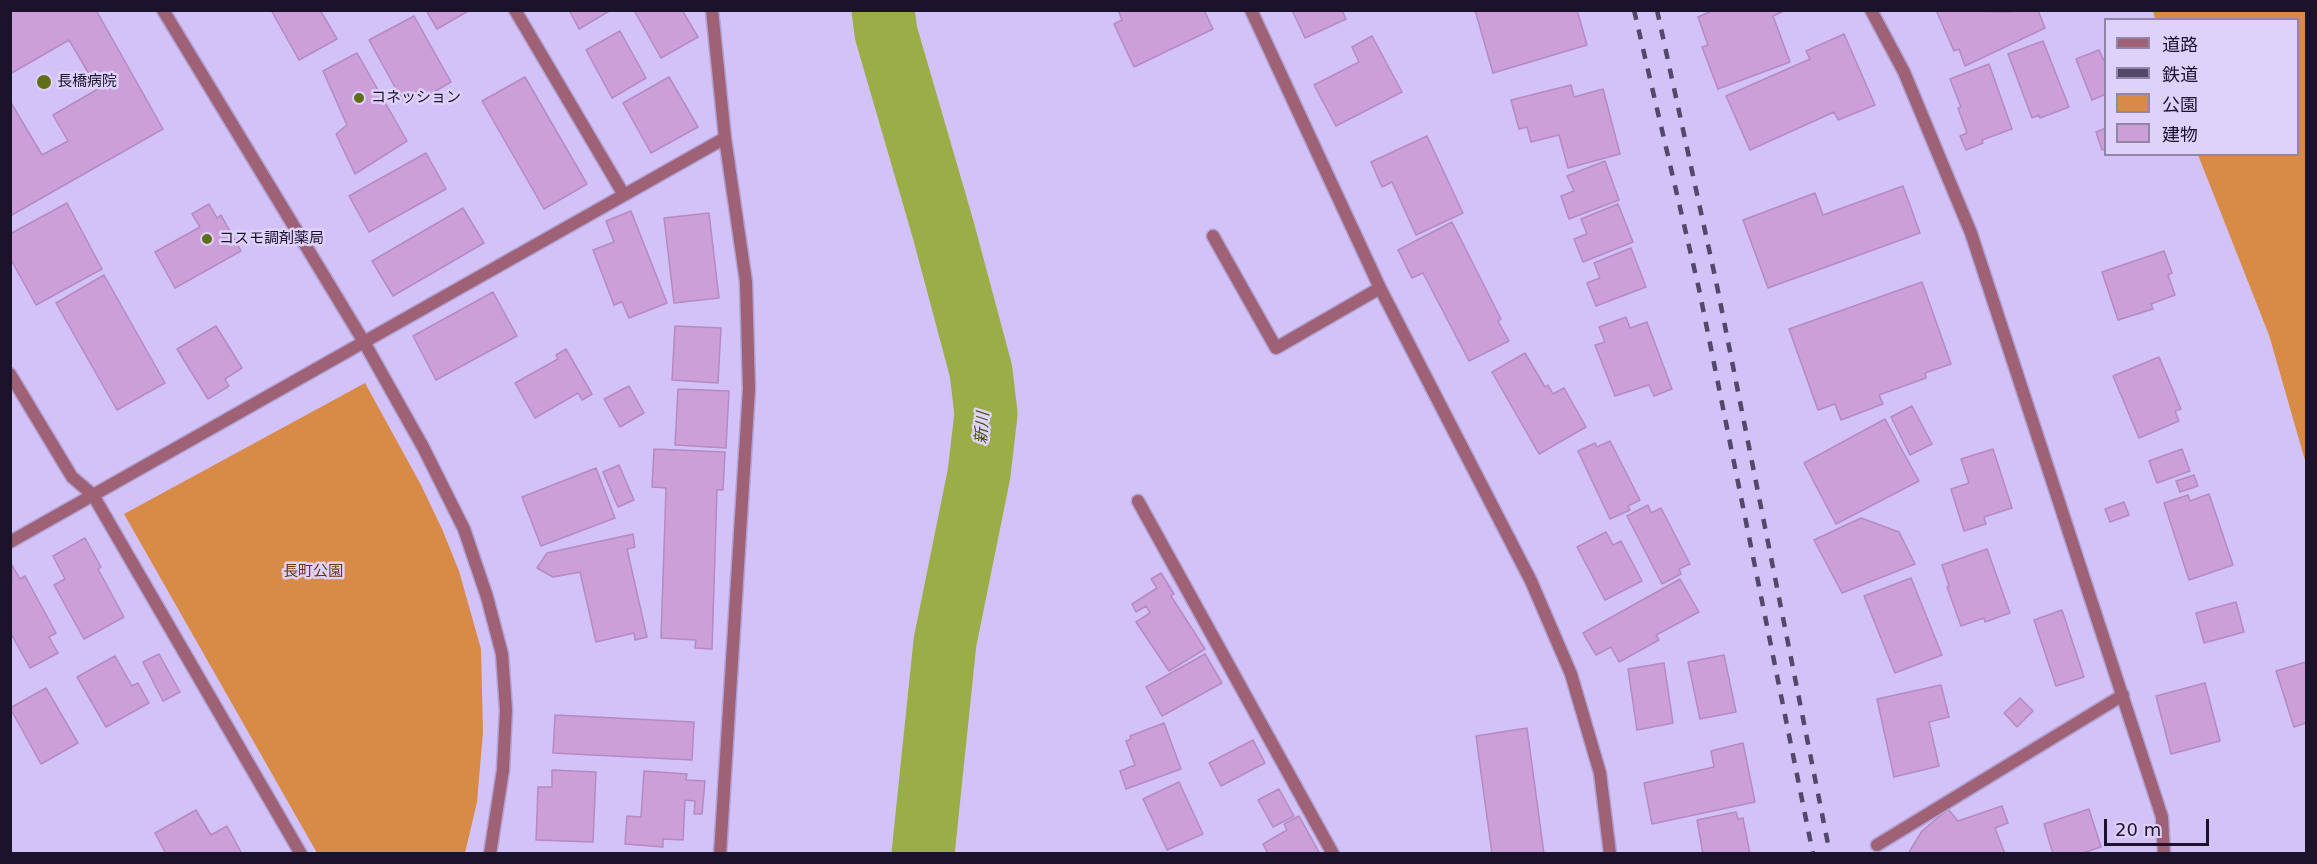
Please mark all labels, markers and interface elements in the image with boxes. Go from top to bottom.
legend [2104,18,2299,156]
text: 道路 [2162,34,2198,55]
text: 鉄道 [2162,64,2198,85]
marker: 長橋病院 [35,73,53,91]
place label: 長橋病院 [57,73,117,91]
place label: コネッション [371,89,461,107]
marker: コネッション [352,91,366,105]
text: 公園 [2162,94,2198,115]
text: 建物 [2162,124,2198,145]
place label: コスモ調剤薬局 [219,230,324,248]
marker: コスモ調剤薬局 [200,232,214,246]
water label: 新川 [972,411,994,445]
park label: 長町公園 [283,563,343,581]
scale bar [2107,807,2212,845]
text: 20 m [2115,819,2161,840]

